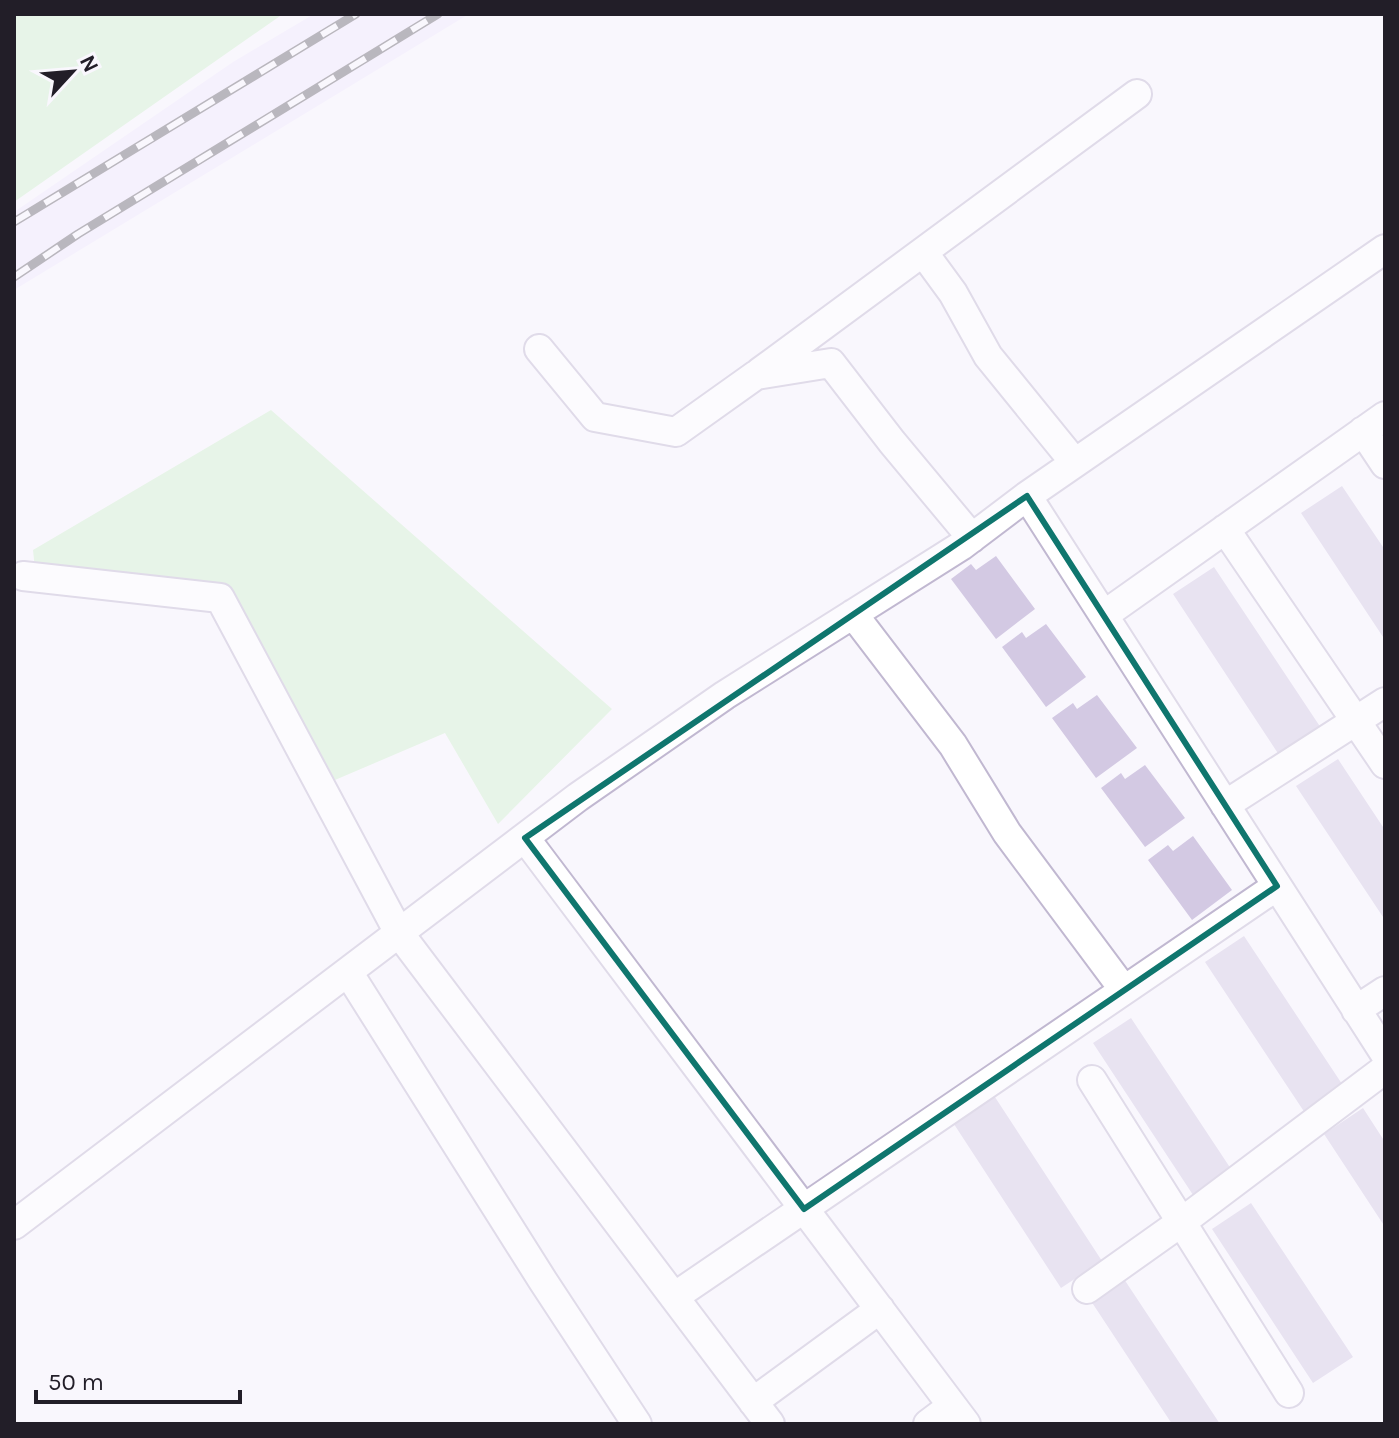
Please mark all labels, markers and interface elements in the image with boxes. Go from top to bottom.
north arrow [32,32,112,112]
text: N [74,51,104,76]
scale bar [36,1354,240,1404]
text: 50 m [48,1368,104,1396]

